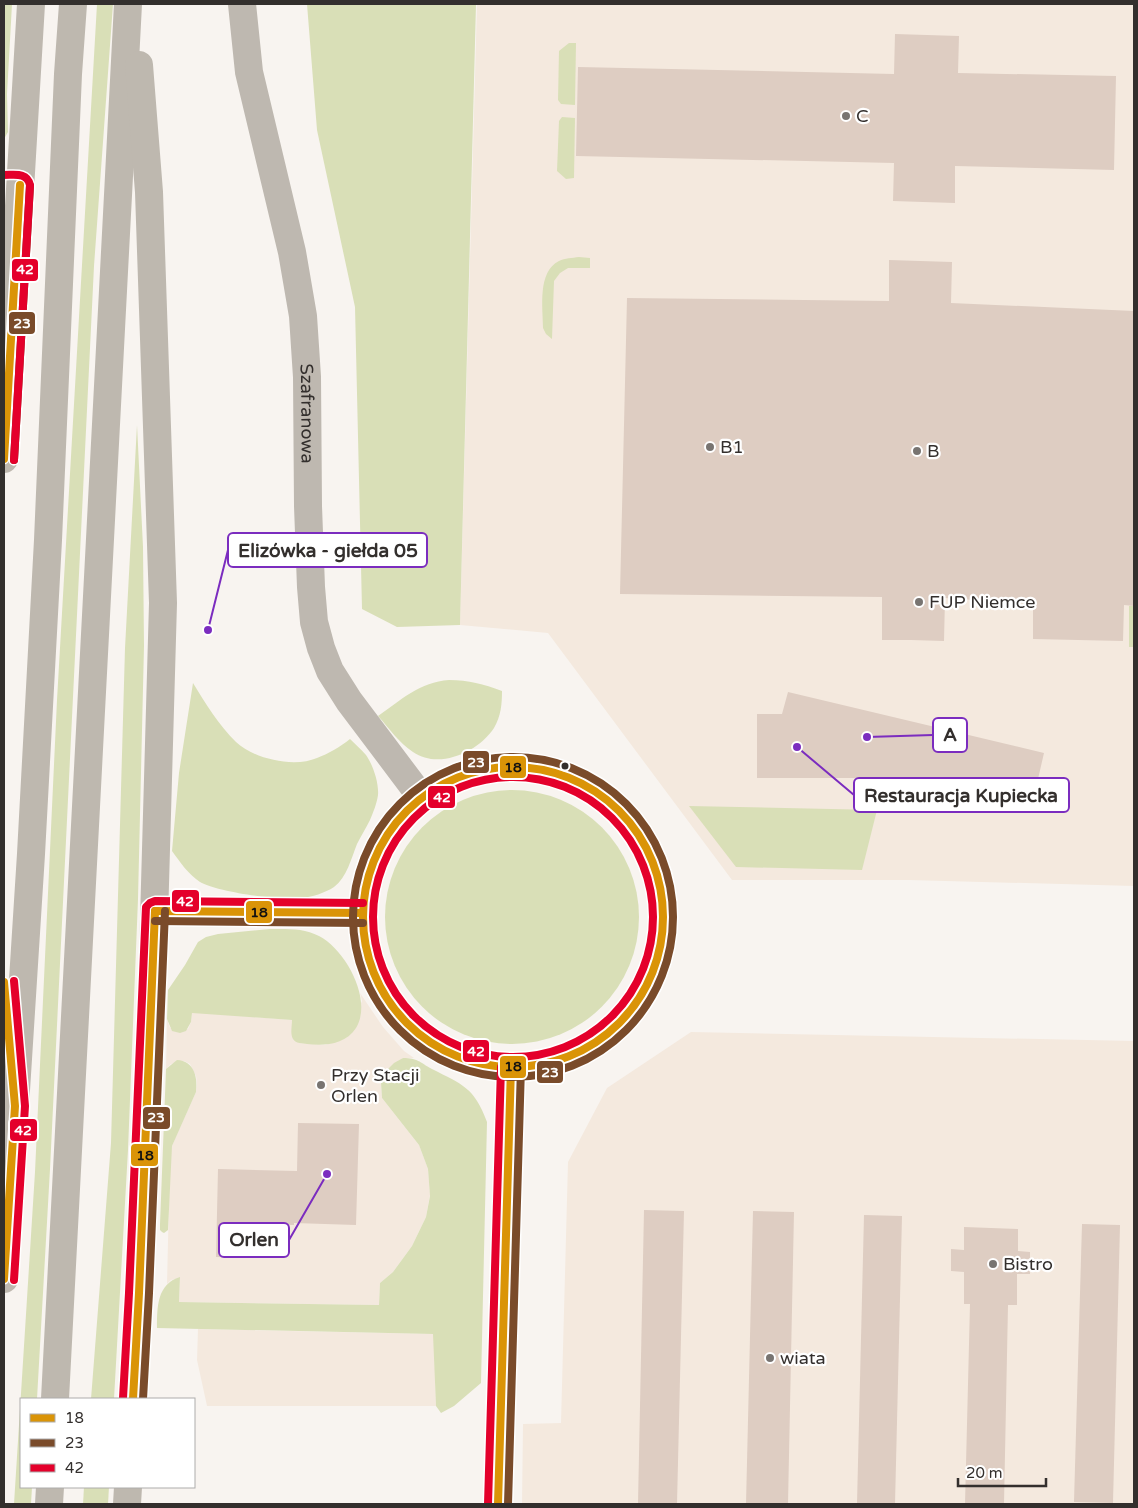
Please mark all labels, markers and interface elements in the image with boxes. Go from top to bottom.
place label: C [856,105,869,127]
marker: C [840,110,852,122]
line badge: 42 [11,258,39,282]
text: 42 [16,261,34,278]
line badge: 23 [8,311,36,335]
text: 23 [13,315,31,332]
street label: Szafranowa [295,363,319,464]
place label: B1 [720,436,744,458]
place label: B [927,440,939,462]
marker: B1 [704,441,716,453]
marker: B [911,445,923,457]
callout: Elizówka - giełda 05 [228,533,427,567]
text: Elizówka - giełda 05 [238,540,418,563]
place label: FUP Niemce [929,591,1036,613]
marker: FUP Niemce [913,596,925,608]
callout: A [933,718,967,752]
text: A [943,724,957,746]
line badge: 23 [462,750,490,774]
text: 23 [467,754,485,771]
line badge: 18 [499,755,527,779]
text: 18 [504,759,522,776]
unlabelled marker [560,761,570,771]
callout: Restauracja Kupiecka [854,778,1069,812]
line badge: 42 [427,785,456,809]
text: Restauracja Kupiecka [864,785,1058,808]
text: 42 [433,789,451,806]
line badge: 42 [171,889,200,913]
text: 42 [176,893,194,910]
line badge: 18 [245,900,273,924]
text: 18 [250,904,268,921]
line badge: 42 [462,1039,490,1063]
text: 42 [467,1043,485,1060]
line badge: 18 [499,1055,527,1079]
text: 18 [504,1058,522,1075]
line badge: 23 [536,1060,564,1084]
place label: Przy Stacji Orlen [331,1064,420,1107]
text: 23 [541,1064,559,1081]
marker: Przy Stacji Orlen [315,1079,327,1091]
line badge: 23 [142,1106,171,1130]
text: 23 [147,1109,165,1126]
line badge: 42 [9,1118,38,1142]
text: 42 [14,1122,32,1139]
line badge: 18 [130,1143,159,1167]
text: 18 [136,1147,154,1164]
callout: Orlen [219,1223,289,1257]
text: Orlen [229,1229,279,1251]
place label: Bistro [1003,1253,1053,1275]
marker: Bistro [987,1258,999,1270]
place label: wiata [780,1347,826,1369]
marker: wiata [764,1352,776,1364]
legend [20,1398,195,1488]
text: 18 [65,1409,84,1427]
text: 23 [65,1434,84,1452]
scale bar [958,1456,1046,1488]
text: 42 [65,1459,84,1477]
text: 20 m [966,1464,1003,1482]

